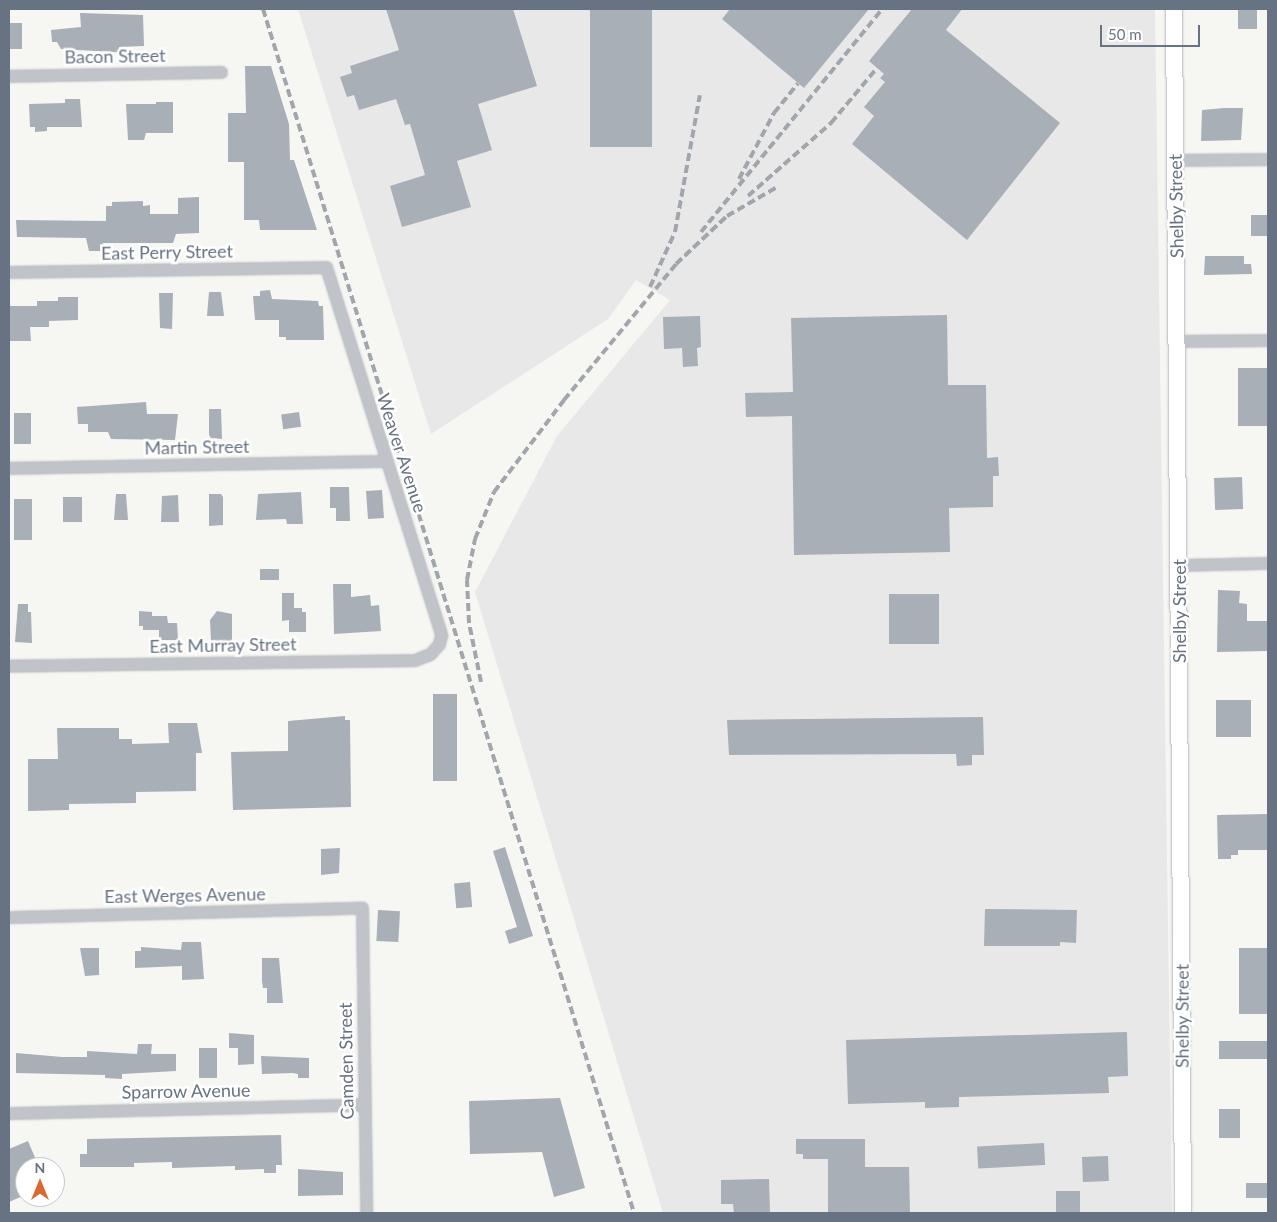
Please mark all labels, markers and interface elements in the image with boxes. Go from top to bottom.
scale bar [1102,15,1202,47]
text: 50 m [1108,25,1142,43]
street label: Bacon Street [64,44,166,68]
street label: Shelby Street [1164,154,1188,258]
street label: East Perry Street [101,240,233,264]
street label: Weaver Avenue [372,390,432,516]
street label: Martin Street [144,435,250,459]
street label: Shelby Street [1168,559,1190,663]
street label: East Murray Street [149,633,297,657]
street label: East Werges Avenue [104,883,266,907]
street label: Shelby Street [1171,964,1193,1068]
street label: Camden Street [334,1002,358,1120]
street label: Sparrow Avenue [121,1079,251,1103]
north arrow [15,1157,65,1207]
text: N [35,1159,45,1176]

